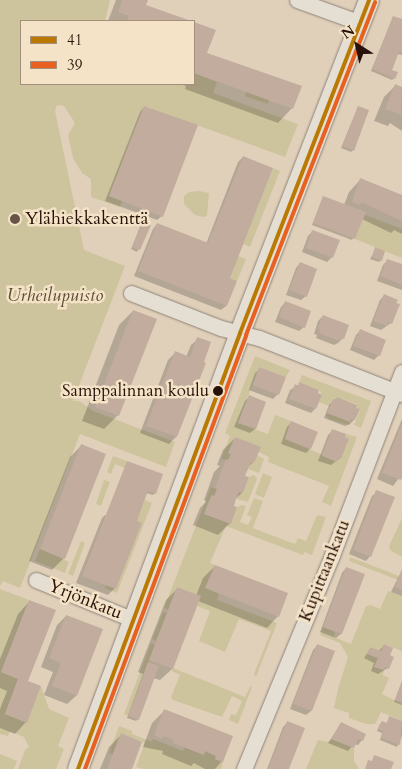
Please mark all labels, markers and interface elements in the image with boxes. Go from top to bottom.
legend [20,20,195,85]
north arrow [332,20,382,70]
text: N [338,21,359,44]
text: 41 [67,30,82,50]
text: 39 [67,55,82,75]
place label: Ylähiekkakenttä [25,208,148,230]
marker: Ylähiekkakenttä [9,213,21,225]
park label: Urheilupuisto [7,285,103,307]
place label: Samppalinnan koulu [62,381,209,401]
marker: Samppalinnan koulu [213,386,223,396]
street label: Kupittaankatu [295,517,355,625]
street label: Yrjönkatu [45,575,125,625]

